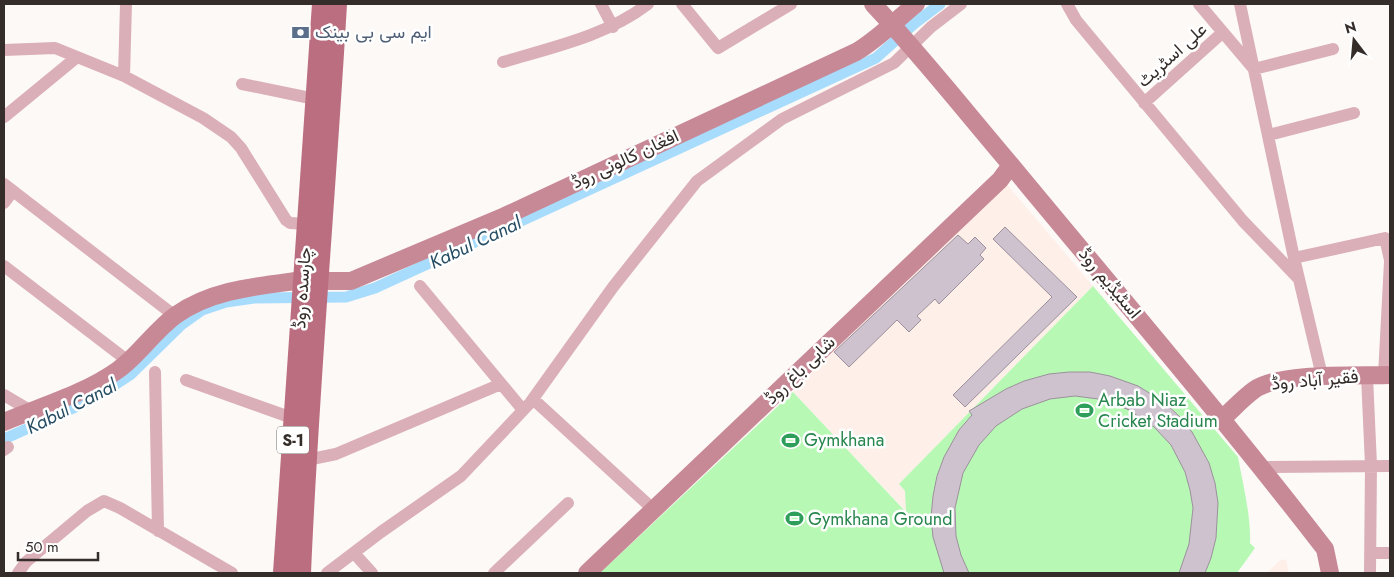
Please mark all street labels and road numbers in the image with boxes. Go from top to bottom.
street label: علی اسٹریٹ [1131,17,1213,93]
street label: افغان کالونی روڈ [567,123,683,195]
street label: اسٹیڈیم روڈ [1073,242,1147,324]
street label: چارسدہ روڈ [286,246,318,330]
street label: شاہی باغ روڈ [759,330,841,410]
street label: فقیر آباد روڈ [1270,363,1360,397]
road number: S-1 [277,426,309,454]

